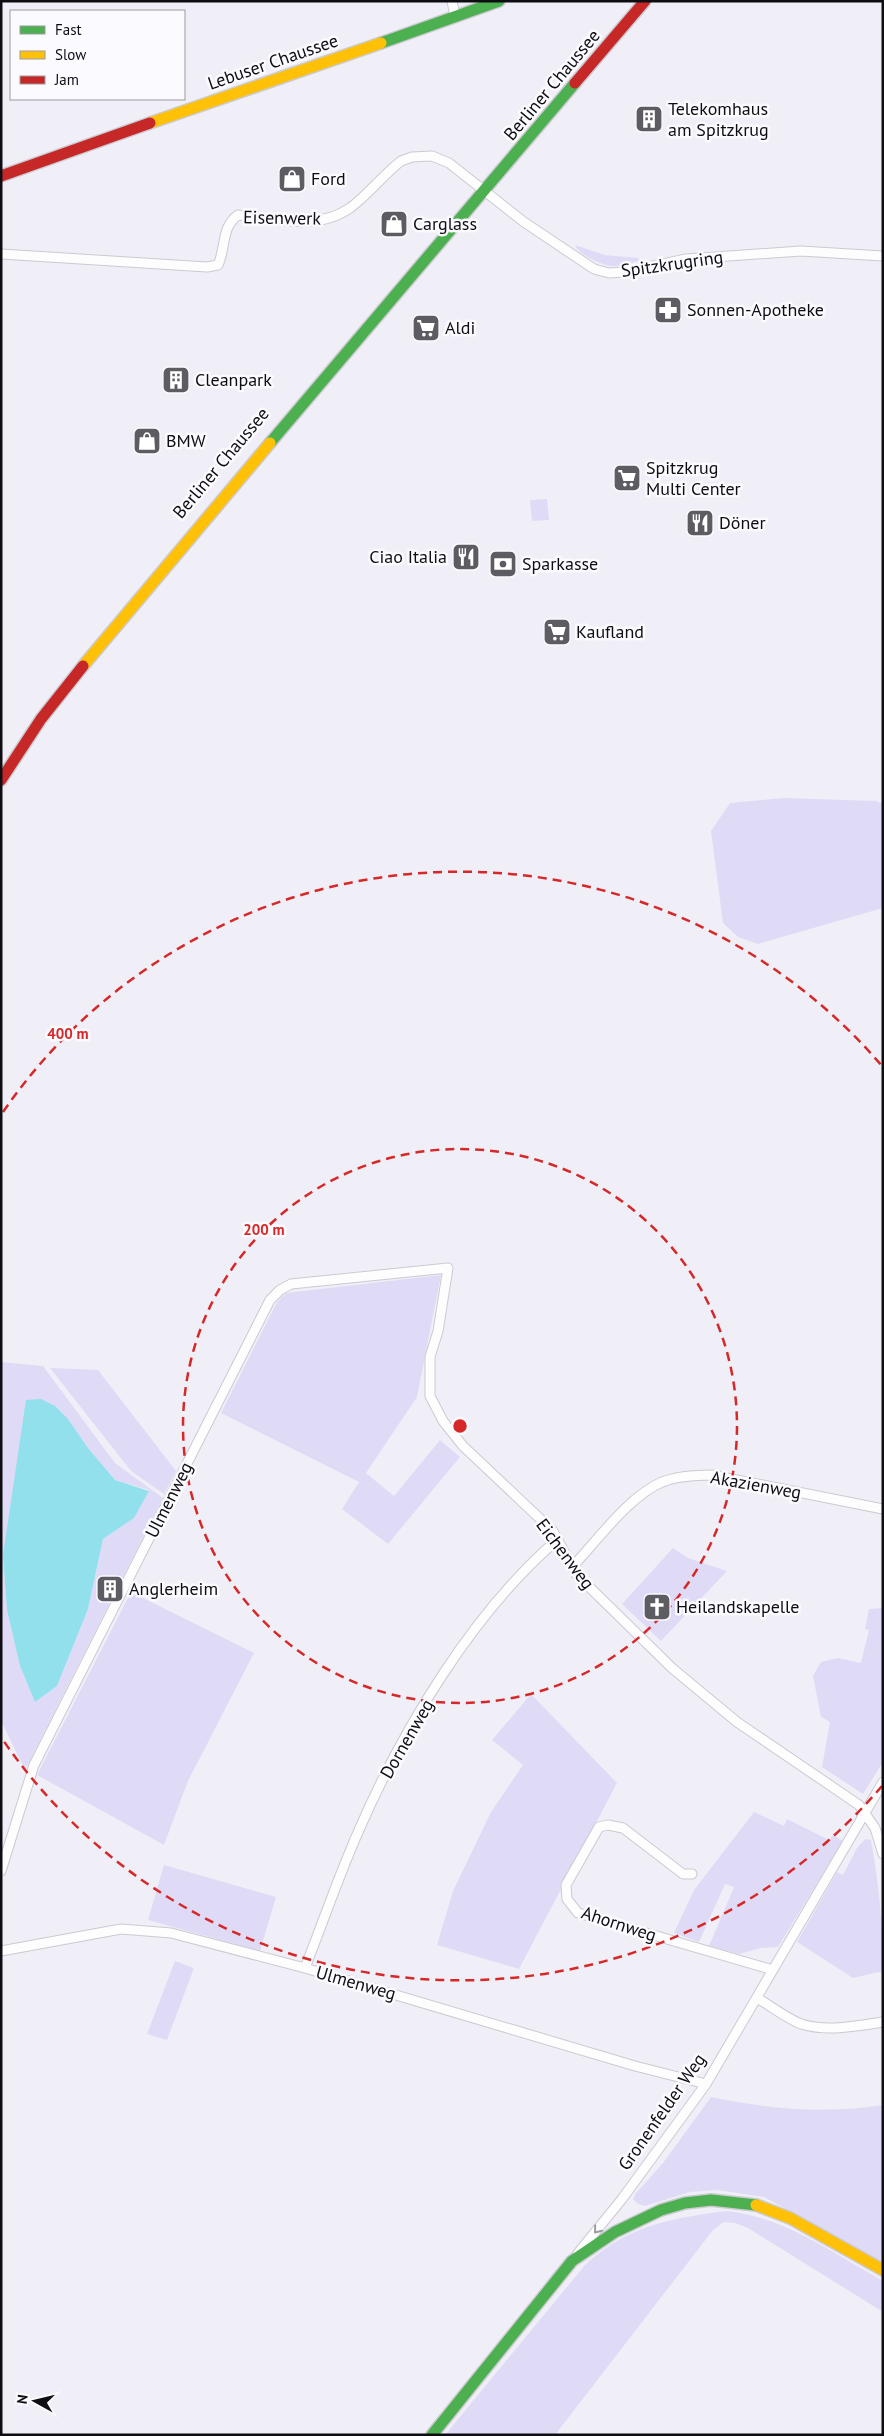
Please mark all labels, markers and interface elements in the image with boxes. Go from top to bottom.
legend [10,10,185,100]
text: Fast [55,20,82,39]
street label: Berliner Chaussee [499,25,605,145]
street label: Lebuser Chaussee [205,28,341,95]
text: Slow [55,45,86,64]
text: Jam [54,70,79,89]
place label: Telekomhaus am Spitzkrug [668,97,769,141]
building icon: Telekomhaus am Spitzkrug [634,104,664,134]
shop icon: Ford [277,164,307,194]
place label: Ford [311,167,346,190]
street label: Eisenwerk [243,205,322,230]
shop icon: Carglass [379,209,409,239]
place label: Carglass [413,212,477,235]
street label: Spitzkrugring [619,245,724,282]
pharmacy icon: Sonnen-Apotheke [653,295,683,325]
place label: Sonnen-Apotheke [687,298,824,321]
supermarket icon: Aldi [411,313,441,343]
place label: Aldi [445,316,475,339]
building icon: Cleanpark [161,365,191,395]
place label: Cleanpark [195,368,272,391]
street label: Berliner Chaussee [168,403,274,523]
shop icon: BMW [132,426,162,456]
place label: BMW [166,429,206,452]
place label: Spitzkrug Multi Center [646,456,741,500]
supermarket icon: Spitzkrug Multi Center [612,463,642,493]
restaurant icon: Döner [685,508,715,538]
place label: Döner [719,511,766,534]
restaurant icon: Ciao Italia [451,542,481,572]
place label: Ciao Italia [369,545,447,568]
bank icon: Sparkasse [488,549,518,579]
place label: Sparkasse [522,552,598,575]
supermarket icon: Kaufland [542,617,572,647]
place label: Kaufland [576,620,644,643]
text: 400 m [47,1024,89,1043]
text: 200 m [243,1220,285,1239]
centre of rings [451,1417,469,1435]
street label: Ulmenweg [140,1458,197,1542]
street label: Akazienweg [709,1465,803,1504]
street label: Eichenweg [531,1514,600,1594]
building icon: Anglerheim [95,1574,125,1604]
place label: Anglerheim [129,1577,218,1600]
church icon: Heilandskapelle [642,1592,672,1622]
place label: Heilandskapelle [676,1595,799,1618]
street label: Dornenweg [375,1695,439,1783]
street label: Ahornweg [579,1901,660,1946]
street label: Ulmenweg [313,1960,399,2005]
street label: Gronenfelder Weg [613,2049,711,2175]
one-way arrow [595,2224,603,2233]
north arrow [10,2376,60,2426]
text: N [13,2393,32,2405]

